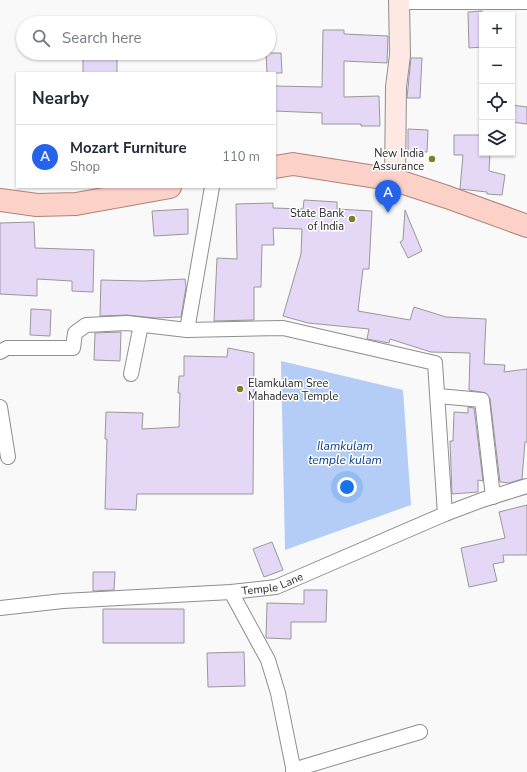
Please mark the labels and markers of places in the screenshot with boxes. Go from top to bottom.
place label: New India Assurance [373,146,424,174]
marker: New India Assurance [427,154,437,164]
pin: A [375,180,401,213]
place label: State Bank of India [290,206,344,234]
marker: State Bank of India [347,214,357,224]
place label: Elamkulam Sree Mahadeva Temple [248,376,338,404]
marker: Elamkulam Sree Mahadeva Temple [235,384,245,394]

